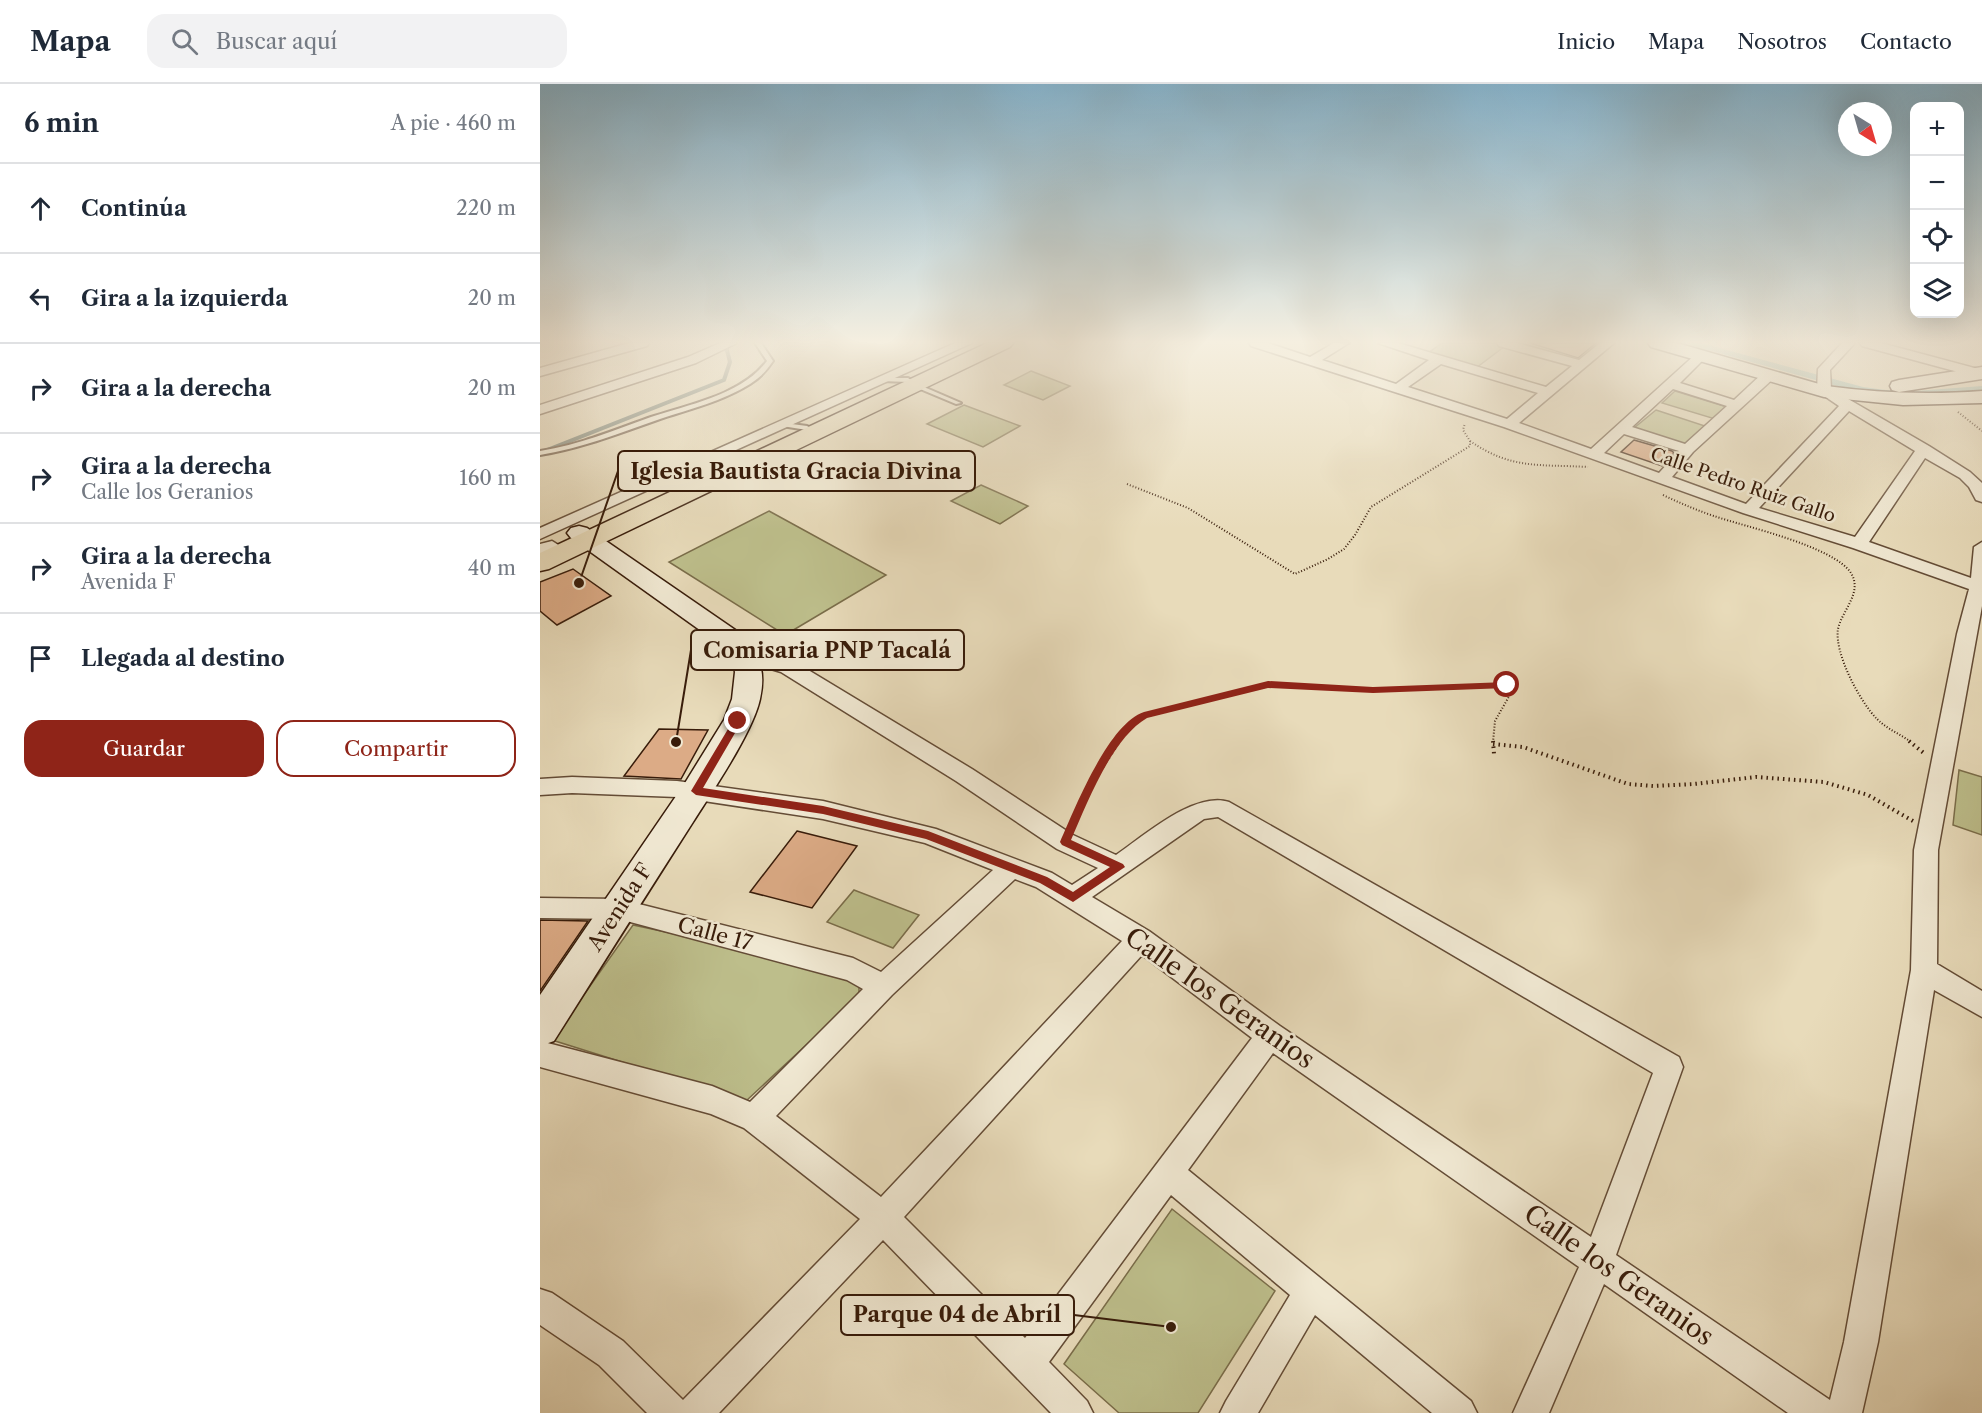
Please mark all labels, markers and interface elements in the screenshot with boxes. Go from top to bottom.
search box [147,14,567,68]
text: Mapa [30,24,111,58]
icon: search [168,25,201,58]
text: Buscar aquí [216,28,337,55]
text: Inicio [1557,29,1615,54]
text: Mapa [1648,29,1704,54]
text: Nosotros [1737,29,1827,54]
text: Contacto [1860,29,1952,54]
north arrow [1838,102,1892,156]
map controls [1910,102,1964,318]
button: + [1910,102,1964,156]
text: 6 min [24,107,99,139]
text: A pie · 460 m [391,111,516,135]
button: − [1910,156,1964,210]
icon: ahead [24,192,57,225]
text: Continúa [81,195,187,222]
text: 220 m [456,196,516,220]
button: locate [1910,210,1964,264]
button: layers [1910,264,1964,318]
icon: left [24,282,57,315]
text: Gira a la izquierda [81,285,288,312]
text: 20 m [468,286,516,310]
icon: right [24,372,57,405]
text: Gira a la derecha [81,375,271,402]
text: 20 m [468,376,516,400]
street label: Calle Pedro Ruiz Gallo [1648,443,1838,527]
callout: Iglesia Bautista Gracia Divina [618,451,975,491]
text: Gira a la derecha [81,453,271,480]
text: Iglesia Bautista Gracia Divina [630,458,962,485]
icon: right [24,462,57,495]
text: 160 m [459,466,516,490]
text: Calle los Geranios [81,480,253,504]
text: Gira a la derecha [81,543,271,570]
icon: right [24,552,57,585]
text: 40 m [468,556,516,580]
text: Avenida F [81,570,175,594]
callout: Comisaria PNP Tacalá [691,630,964,670]
text: Comisaria PNP Tacalá [703,637,951,664]
icon: arrive [24,642,57,675]
text: Llegada al destino [81,645,285,672]
route start [1493,671,1519,697]
route end [724,707,750,733]
button: Guardar [24,720,264,777]
button: Compartir [276,720,516,777]
street label: Avenida F [582,858,657,956]
street label: Calle 17 [675,912,756,956]
street label: Calle los Geranios [1119,921,1321,1075]
street label: Calle los Geranios [1518,1198,1720,1352]
callout: Parque 04 de Abríl [841,1295,1074,1335]
text: Parque 04 de Abríl [853,1301,1061,1328]

